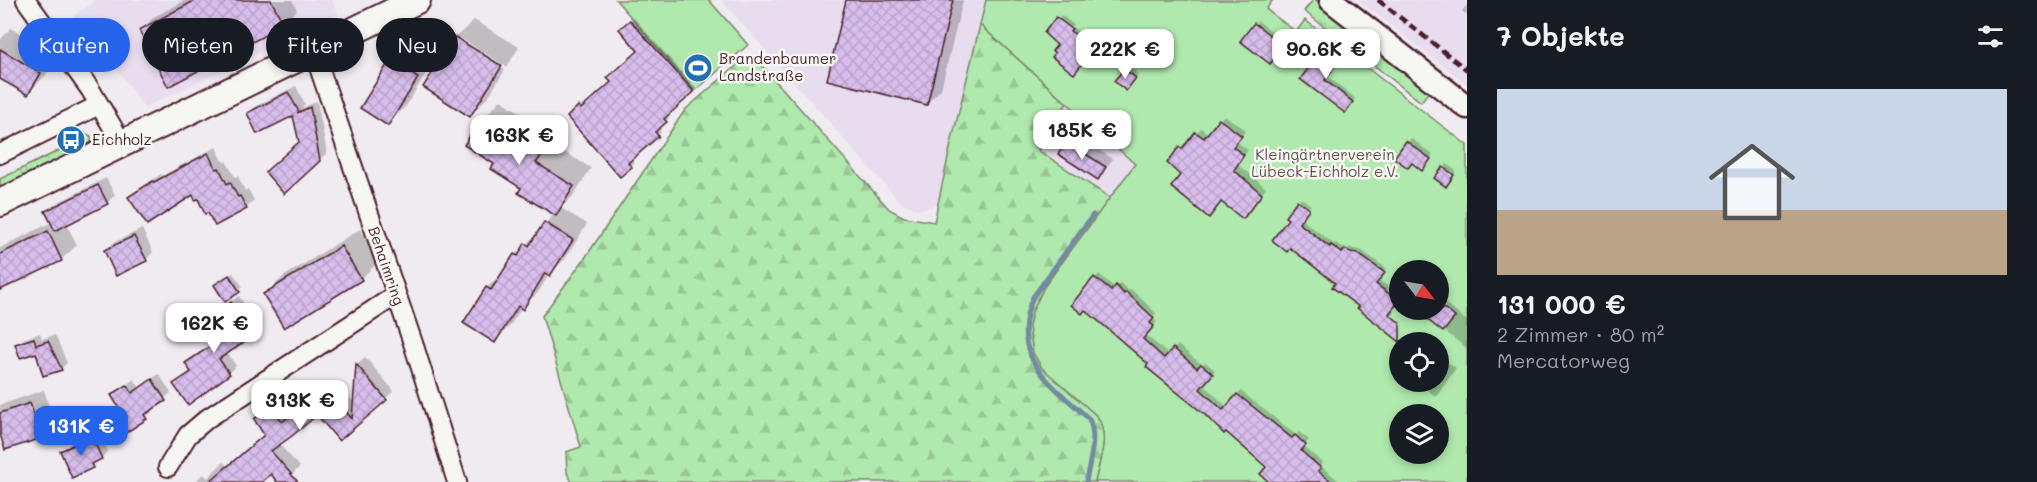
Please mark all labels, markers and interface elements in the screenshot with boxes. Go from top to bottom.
chip: Kaufen [18,18,130,72]
chip: Mieten [142,18,254,72]
chip: Filter [266,18,364,72]
chip: Neu [376,18,458,72]
text: 7 Objekte [1497,19,1625,53]
icon: filters [1974,20,2007,53]
pin: 222K € [1076,29,1174,80]
pin: 90.6K € [1271,29,1381,80]
text: 222K € [1090,35,1160,61]
text: 90.6K € [1286,35,1366,61]
place label: Brandenbaumer Landstraße [719,48,836,85]
sports icon: Brandenbaumer Landstraße [682,52,714,84]
pin: 185K € [1033,110,1131,161]
pin: 163K € [470,115,568,166]
text: 185K € [1047,116,1117,142]
text: 163K € [484,121,554,147]
bus stop icon: Eichholz [55,124,87,156]
icon: home [1698,128,1806,236]
place label: Eichholz [92,129,152,149]
park label: Kleingärtnerverein Lübeck-Eichholz e.V. [1251,144,1399,181]
street label: Behaimring [364,224,410,308]
north arrow [1389,260,1449,320]
map controls [1389,260,1449,464]
text: 131 000 € [1497,287,1626,321]
pin: 162K € [165,303,263,354]
text: 162K € [180,309,248,335]
text: 2 Zimmer · 80 m² [1497,321,1664,347]
button: locate [1389,332,1449,392]
text: Mercatorweg [1497,347,1630,373]
pin: 313K € [251,380,349,431]
text: 313K € [265,386,335,412]
button: layers [1389,404,1449,464]
pin: 131K € [32,406,130,457]
text: 131K € [48,412,114,438]

